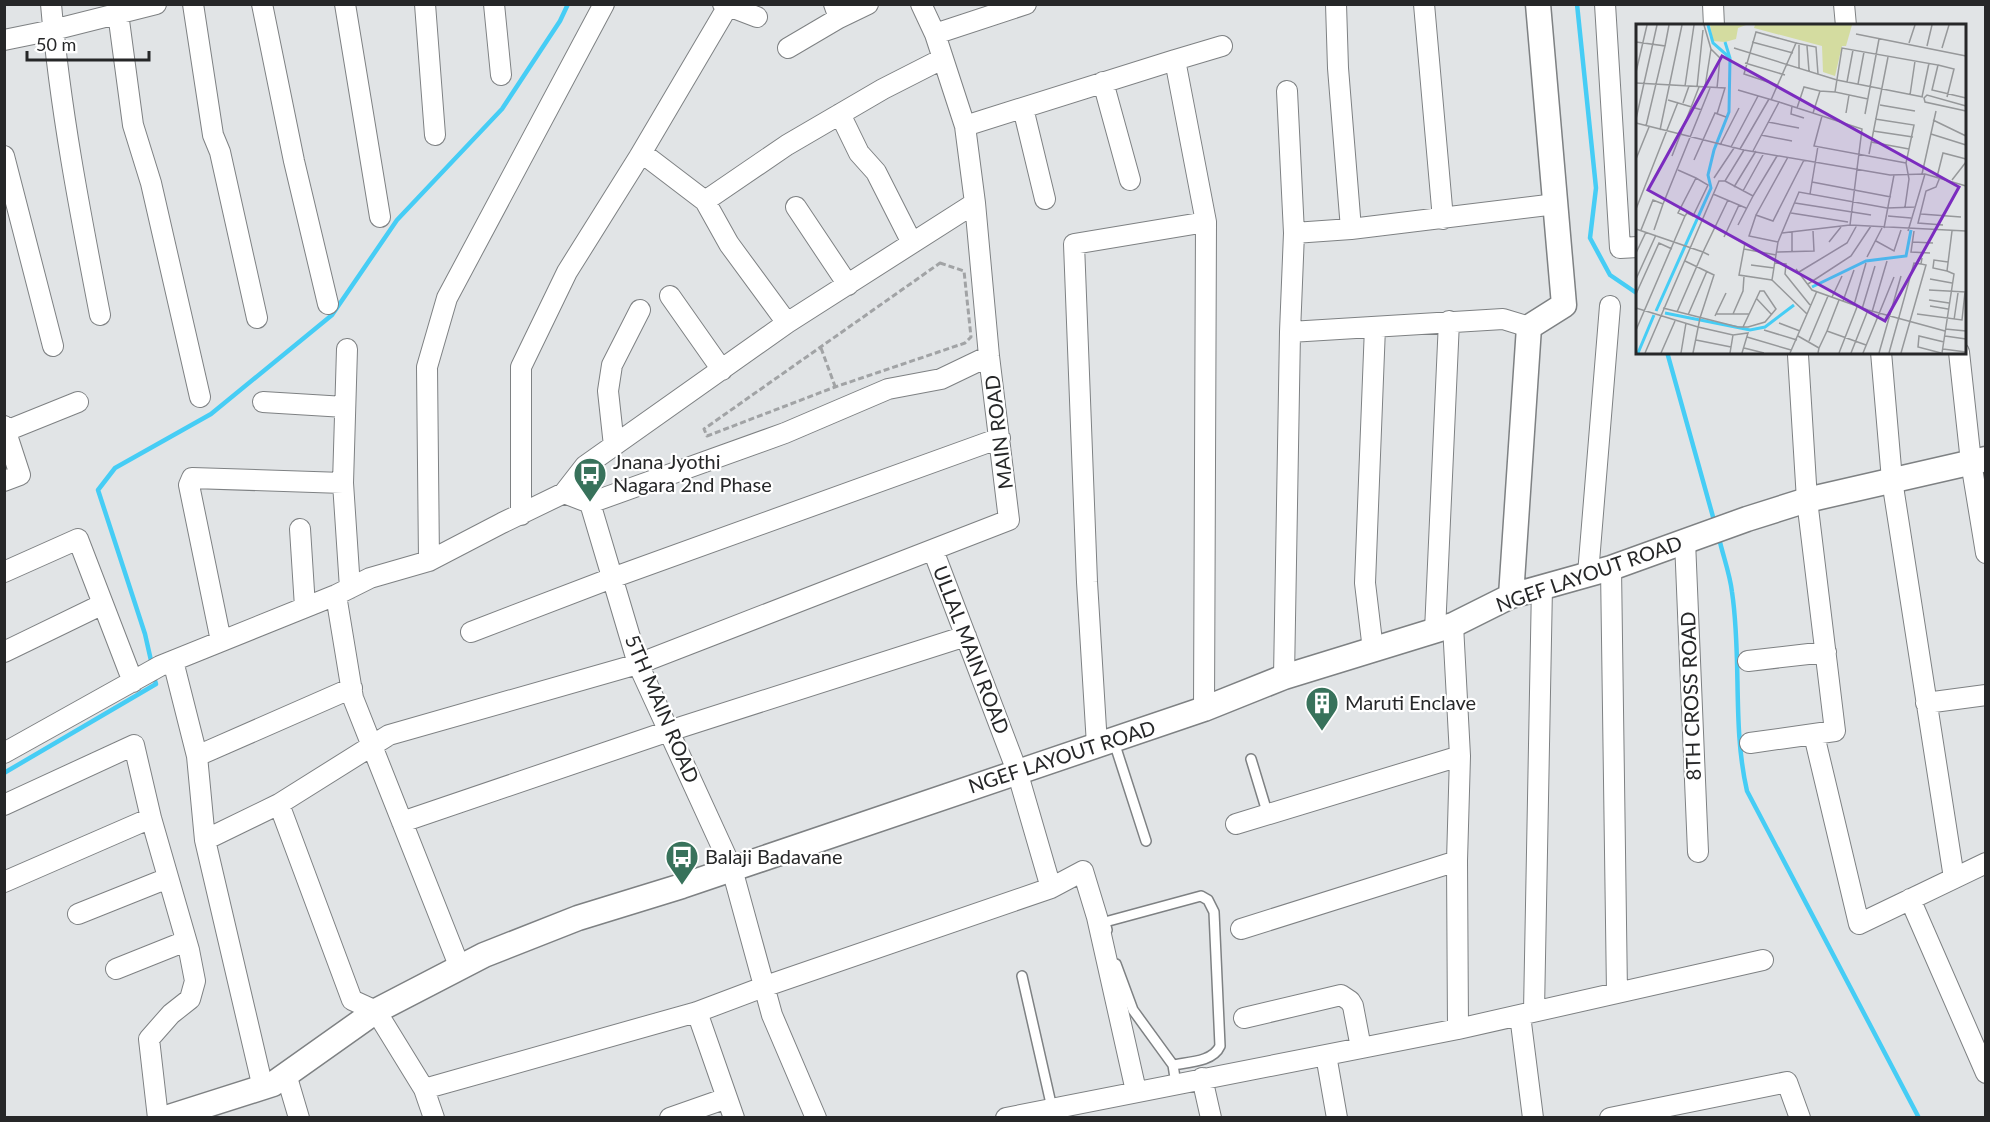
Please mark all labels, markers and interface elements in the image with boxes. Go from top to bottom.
scale bar [27,24,148,62]
inset map [1636,24,1966,354]
text: 50 m [36,33,76,55]
street label: MAIN ROAD [979,374,1017,491]
place label: Jnana Jyothi Nagara 2nd Phase [613,449,772,496]
bus stop icon: Jnana Jyothi Nagara 2nd Phase [572,456,608,503]
street label: NGEF LAYOUT ROAD [1492,530,1685,616]
street label: ULLAL MAIN ROAD [929,562,1015,737]
street label: 8TH CROSS ROAD [1675,611,1705,781]
street label: 5TH MAIN ROAD [621,631,705,786]
building icon: Maruti Enclave [1304,685,1340,732]
place label: Maruti Enclave [1345,690,1476,714]
street label: NGEF LAYOUT ROAD [965,714,1158,798]
bus stop icon: Balaji Badavane [664,839,700,886]
place label: Balaji Badavane [705,844,843,868]

